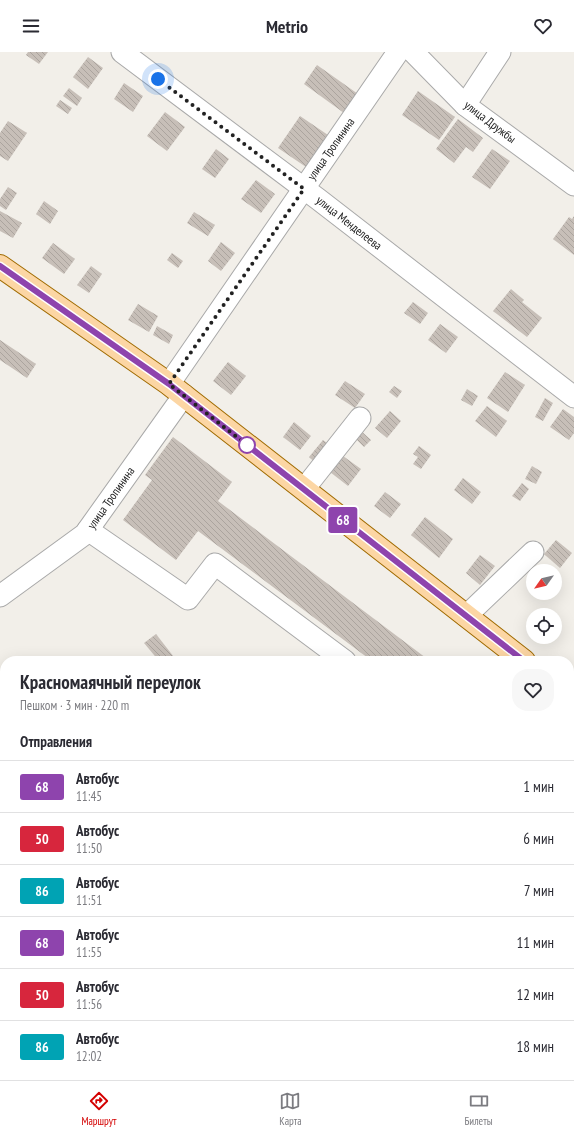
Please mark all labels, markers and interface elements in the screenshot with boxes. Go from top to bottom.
icon: menu [20,15,42,37]
text: Metrio [266,15,308,38]
icon: heart [532,15,554,37]
your location [148,69,168,89]
street label: улица Дружбы [461,97,519,146]
street label: улица Тропинина [304,115,358,183]
street label: улица Менделеева [313,192,385,253]
unlabelled marker [238,436,256,454]
street label: улица Тропинина [84,464,138,532]
line badge: 68 [325,507,361,533]
text: 68 [336,511,350,529]
north arrow [526,564,562,600]
map controls [526,564,562,644]
button: locate [526,608,562,644]
button: heart [512,669,554,711]
text: Красномаячный переулок [20,670,201,694]
text: Пешком · 3 мин · 220 m [20,697,129,714]
text: Отправления [20,732,92,751]
text: Автобус [76,769,119,788]
text: 1 мин [523,777,554,796]
text: 68 [35,778,49,796]
text: 11:45 [76,788,102,805]
text: Автобус [76,821,119,840]
text: 6 мин [523,829,554,848]
text: 50 [35,830,49,848]
text: 11:50 [76,840,102,857]
text: Автобус [76,873,119,892]
text: 7 мин [524,881,554,900]
text: 86 [35,882,49,900]
text: 11:51 [76,892,102,909]
text: Автобус [76,925,119,944]
text: 11 мин [516,933,554,952]
text: 68 [35,934,49,952]
text: 11:55 [76,944,102,961]
text: Автобус [76,977,119,996]
text: 12 мин [516,985,554,1004]
text: 50 [35,986,49,1004]
text: 11:56 [76,996,102,1013]
text: Автобус [76,1029,119,1048]
text: 18 мин [516,1037,554,1056]
text: 86 [35,1038,49,1056]
text: 12:02 [76,1048,102,1065]
tab: Маршрут [81,1090,117,1128]
tab: Карта [279,1090,302,1128]
tab: Билеты [464,1090,493,1128]

